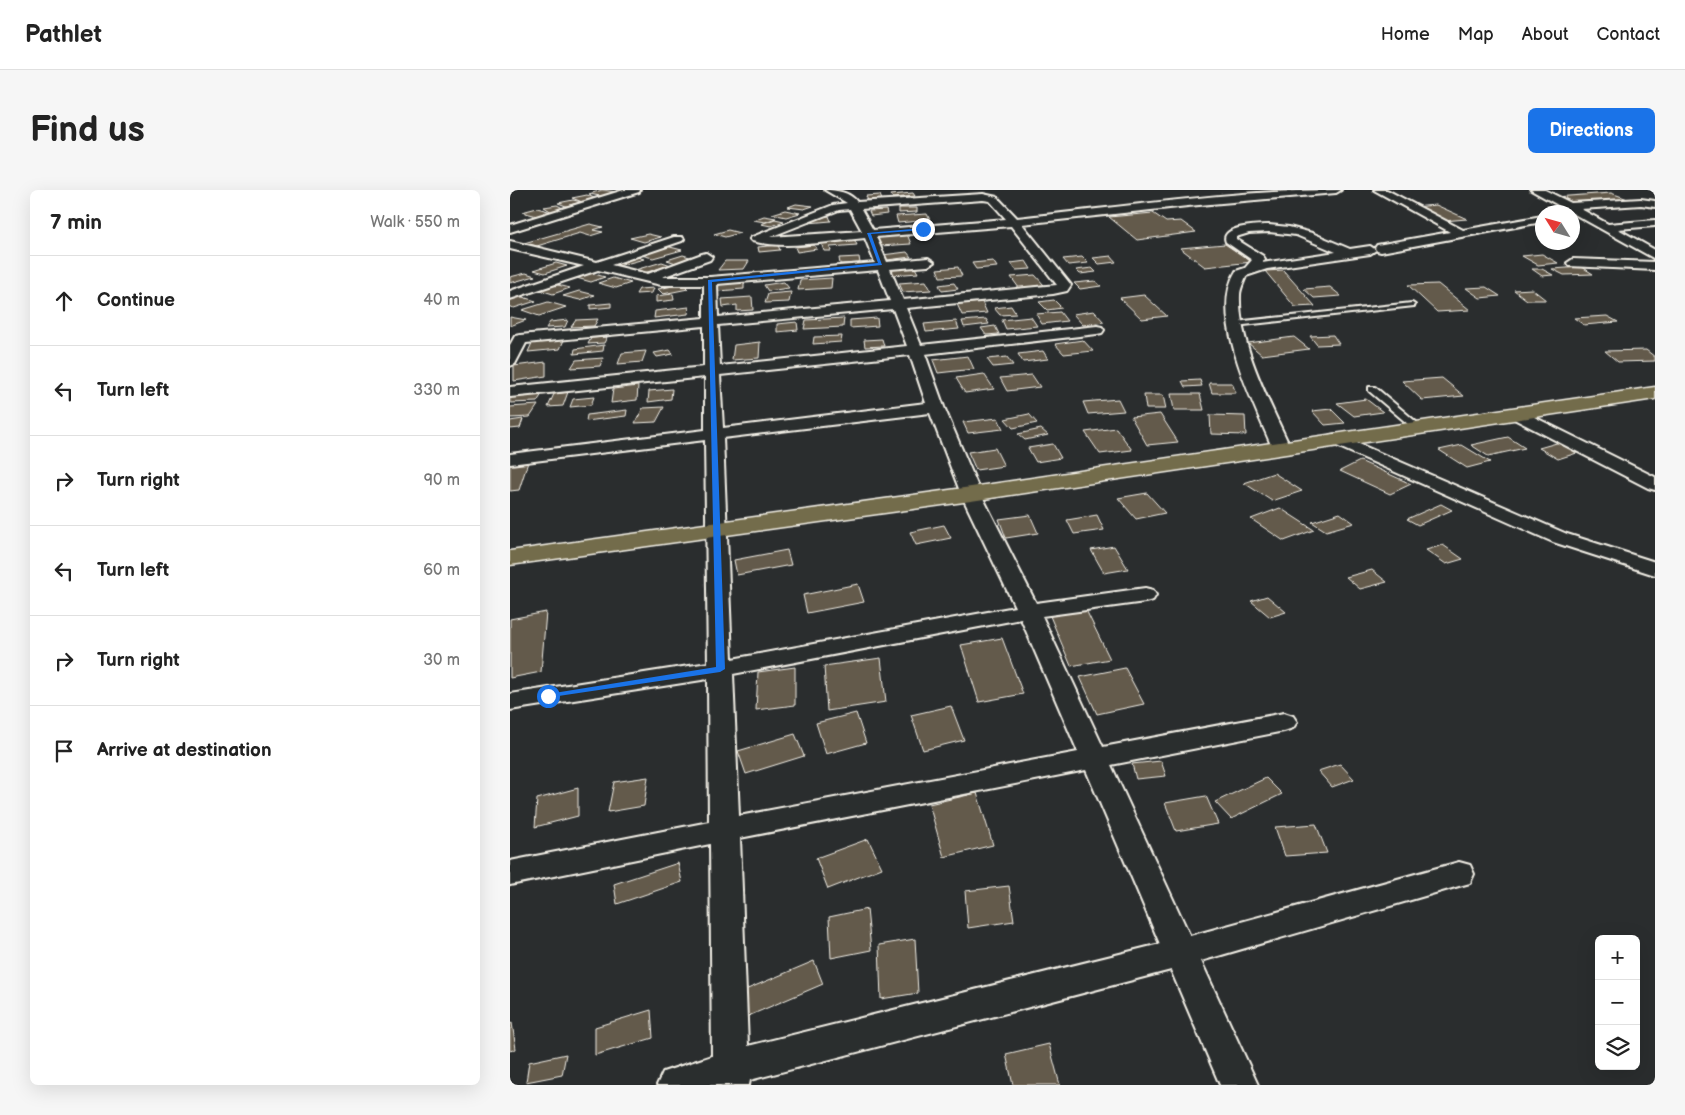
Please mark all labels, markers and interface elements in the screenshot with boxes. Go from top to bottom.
text: Pathlet [25,20,102,49]
text: Home [1381,24,1430,45]
text: Map [1458,24,1494,45]
text: About [1522,24,1569,45]
text: Contact [1597,24,1660,45]
button: Directions [1528,108,1655,153]
text: Find us [30,109,145,152]
north arrow [1535,205,1580,250]
text: 7 min [50,210,102,235]
text: Walk · 550 m [370,213,460,232]
route end [912,218,935,241]
icon: ahead [50,287,78,315]
text: Continue [97,289,175,312]
text: 40 m [423,291,460,310]
icon: left [50,377,78,405]
text: Turn left [97,379,169,402]
text: 330 m [413,381,460,400]
icon: right [50,467,78,495]
text: Turn right [97,469,180,492]
text: 90 m [424,471,460,490]
icon: left [50,557,78,585]
text: Turn left [97,559,169,582]
text: 60 m [423,561,460,580]
icon: right [50,647,78,675]
text: Turn right [97,649,180,672]
text: 30 m [423,651,460,670]
route start [537,685,560,708]
icon: arrive [50,737,78,765]
text: Arrive at destination [97,739,272,762]
map controls [1595,935,1640,1070]
button: + [1595,935,1640,980]
button: − [1595,980,1640,1025]
button: layers [1595,1025,1640,1070]

